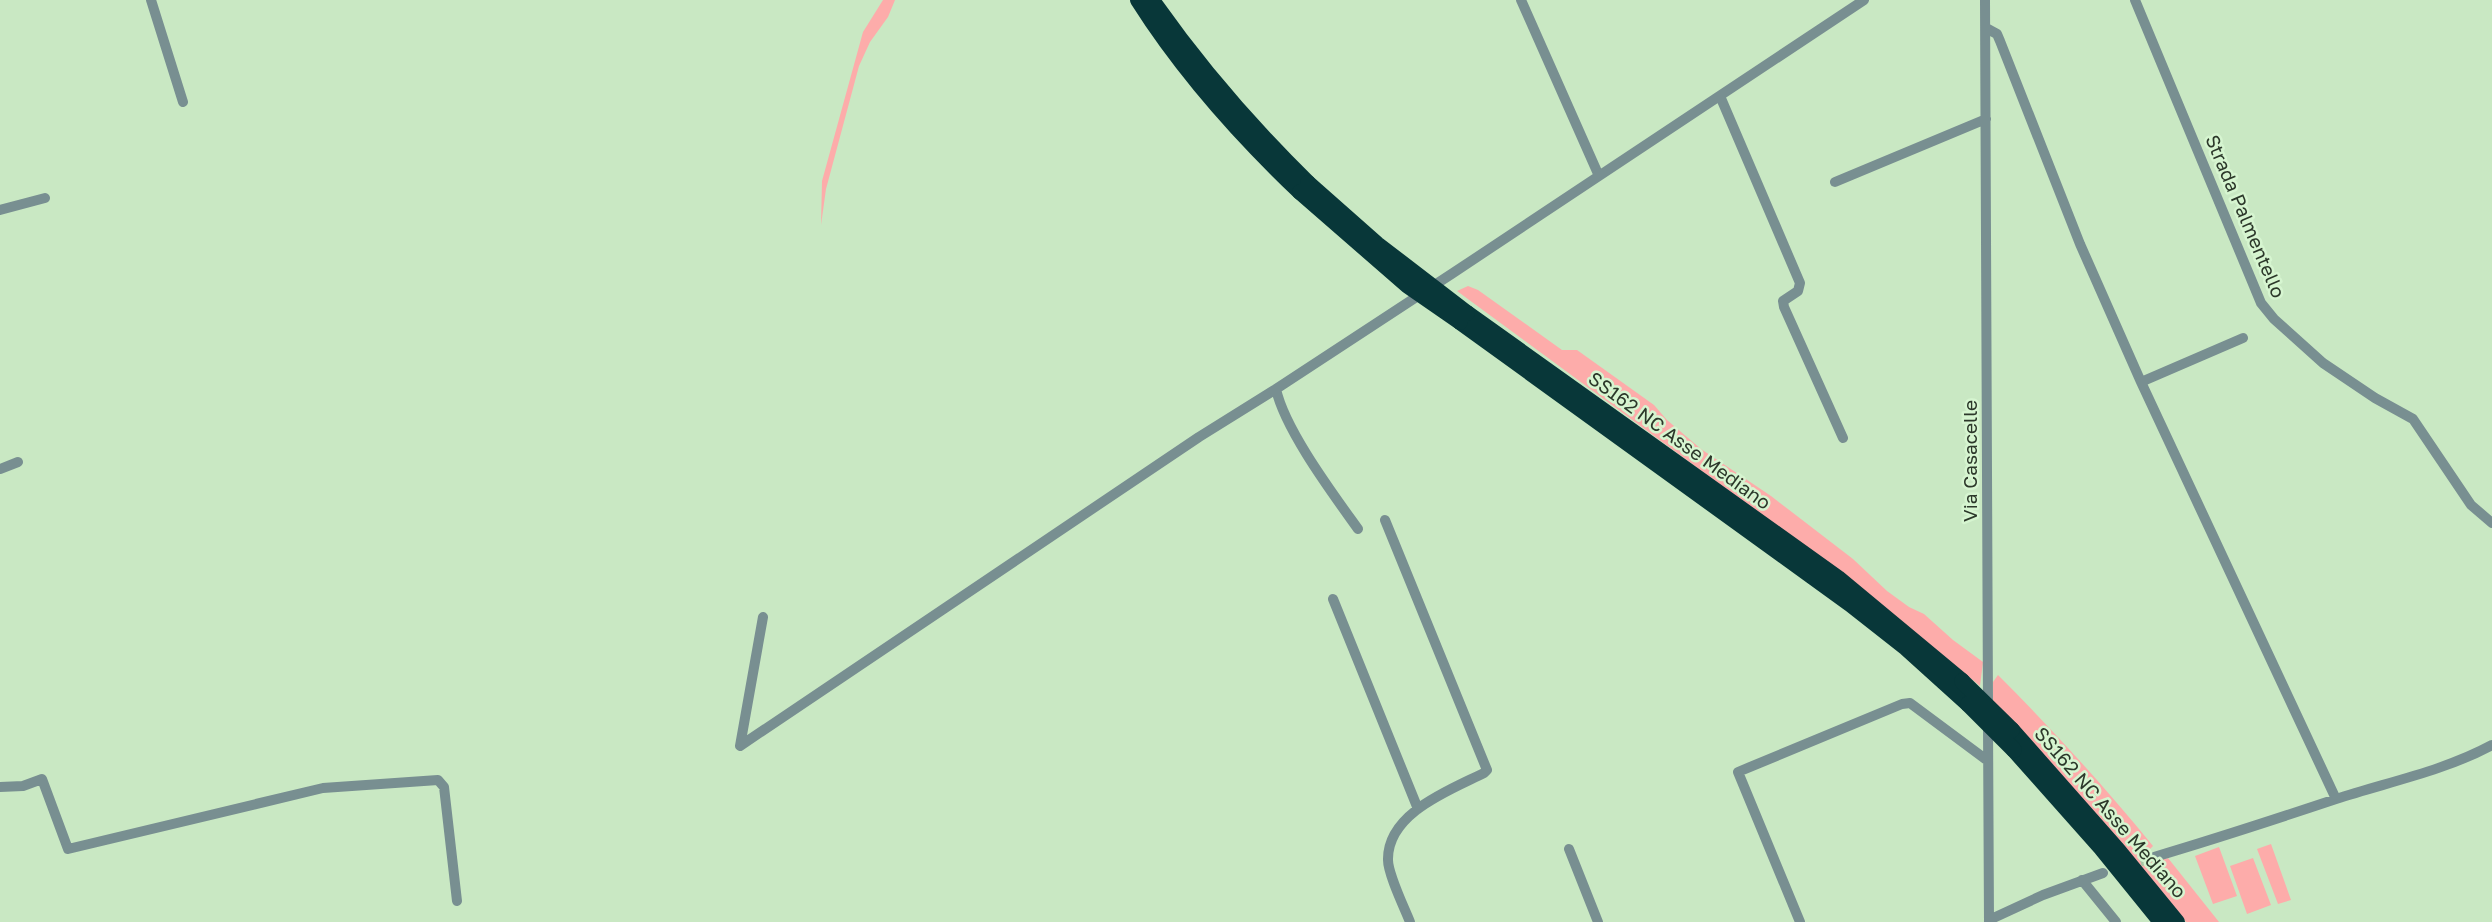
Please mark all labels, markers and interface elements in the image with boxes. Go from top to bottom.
street label: Strada Palmentello [2201,131,2291,301]
street label: SS162 NC Asse Mediano [1584,366,1776,514]
street label: Via Casacelle [1958,400,1981,522]
street label: SS162 NC Asse Mediano [2030,722,2192,902]

